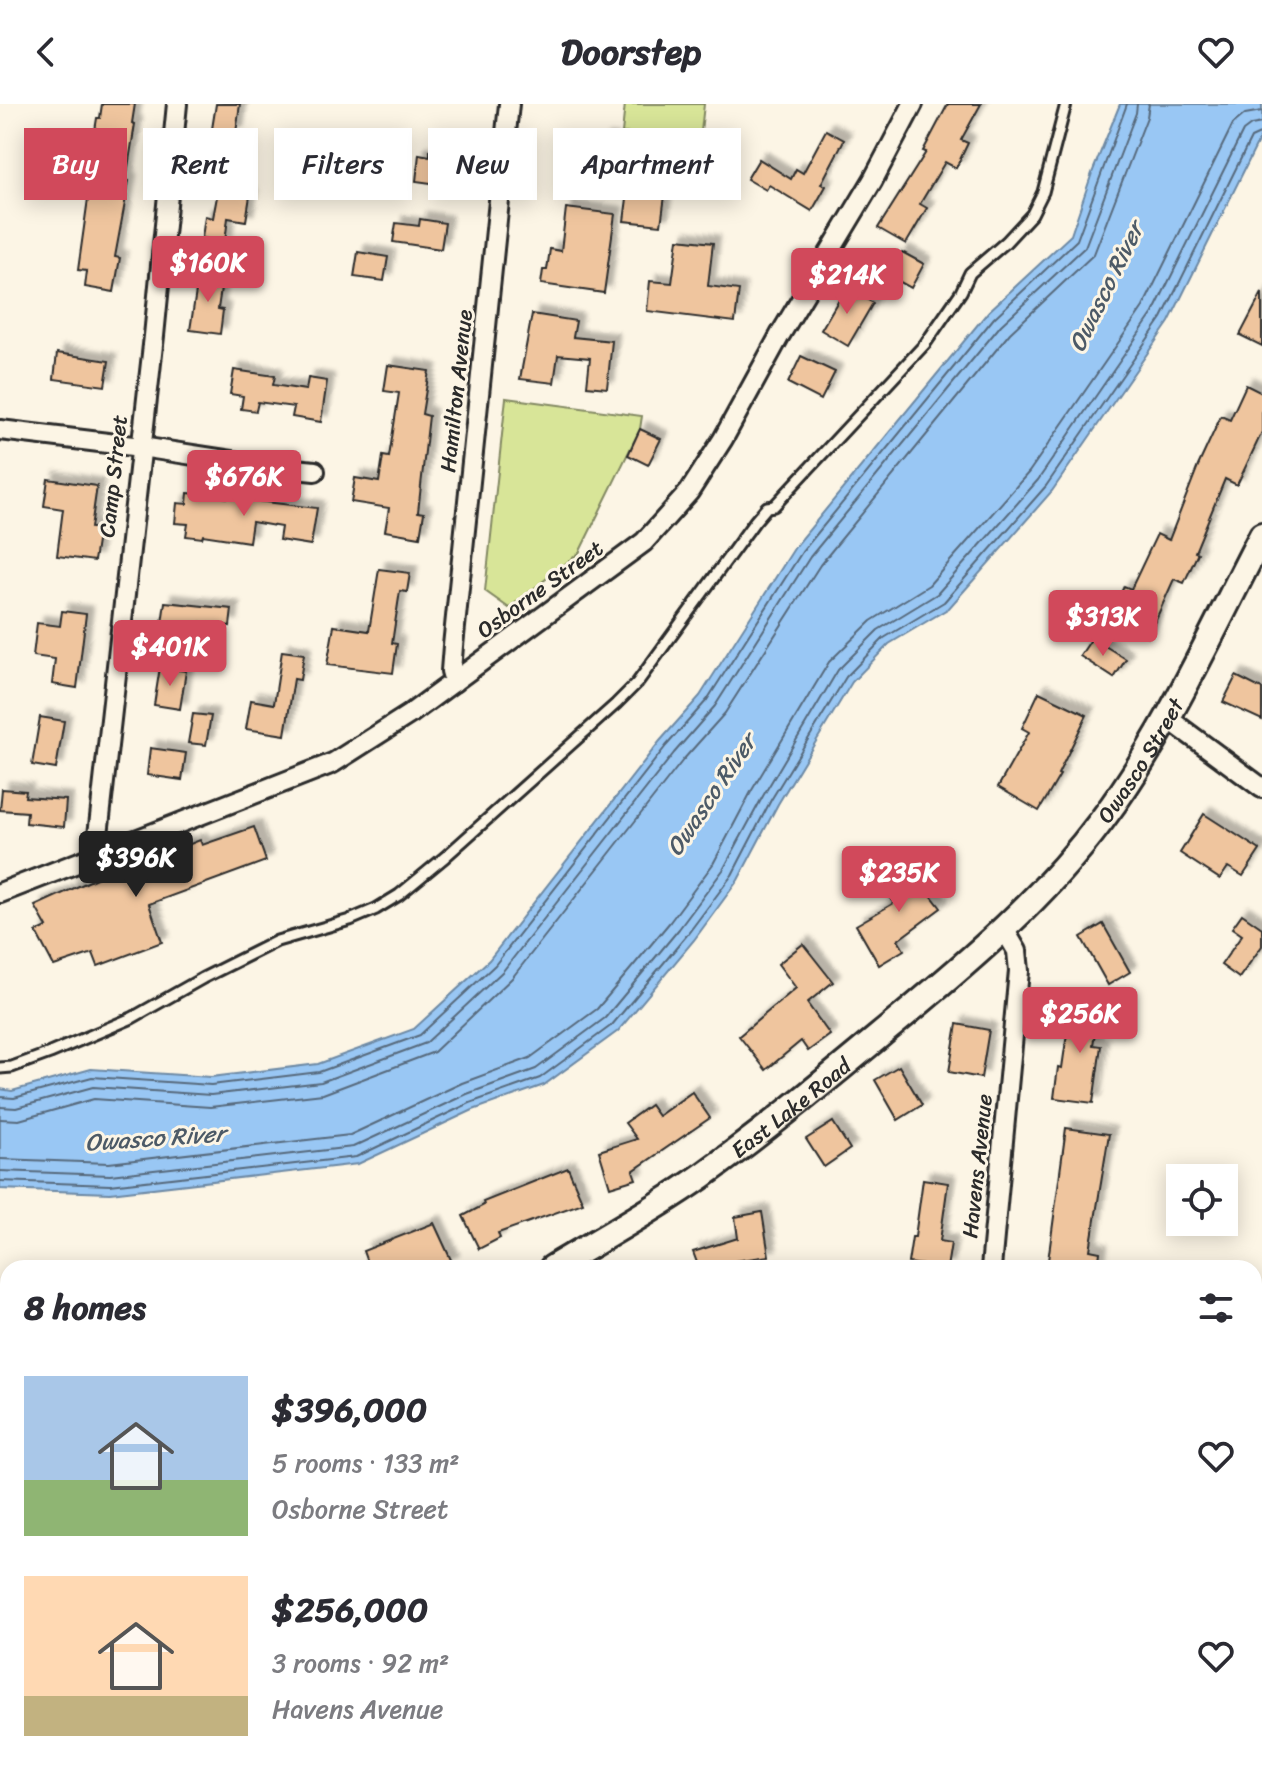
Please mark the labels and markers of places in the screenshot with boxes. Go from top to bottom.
pin: $160K [152,236,264,304]
pin: $214K [791,248,903,316]
pin: $676K [188,450,300,518]
pin: $313K [1047,590,1159,658]
pin: $401K [114,620,226,688]
pin: $396K [80,831,192,899]
pin: $235K [843,846,955,914]
pin: $256K [1024,987,1136,1055]

